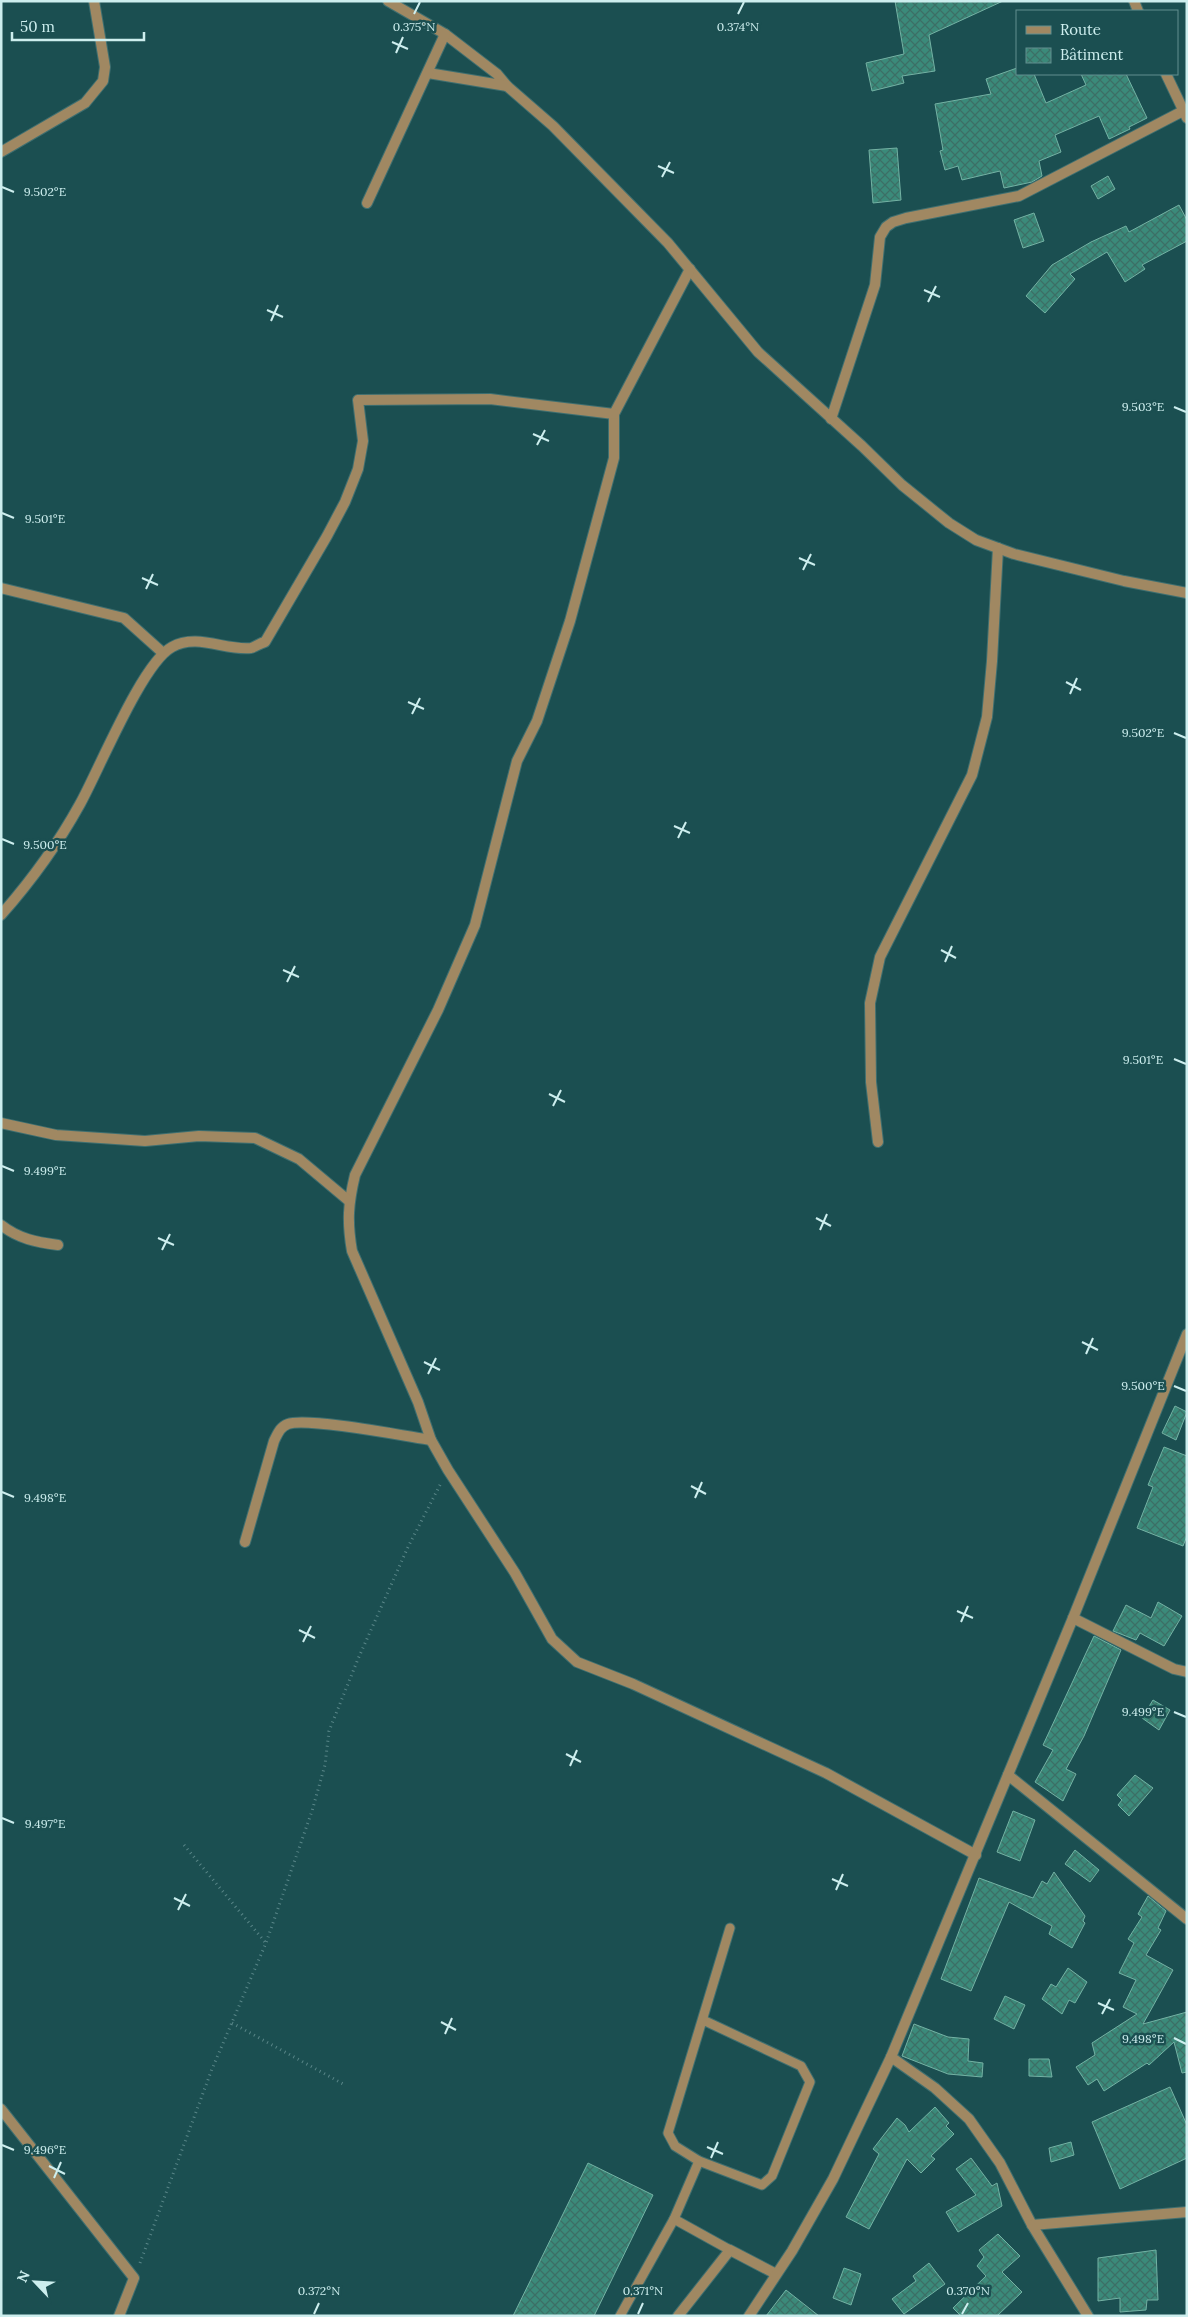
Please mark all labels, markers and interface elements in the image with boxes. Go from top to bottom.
scale bar [12,10,145,42]
legend [1016,10,1178,75]
text: 50 m [20,17,55,36]
text: 0.375°N [393,19,435,34]
text: 0.374°N [717,19,759,34]
text: Route [1060,20,1101,39]
text: Bâtiment [1060,45,1123,64]
text: 9.502°E [24,184,66,199]
text: 9.503°E [1122,399,1164,414]
text: 9.501°E [25,511,65,526]
text: 9.502°E [1122,725,1164,740]
text: 9.500°E [23,837,67,852]
text: 9.501°E [1123,1052,1163,1067]
text: 9.499°E [24,1163,66,1178]
text: 9.500°E [1121,1378,1165,1393]
text: 9.498°E [24,1490,66,1505]
text: 9.499°E [1122,1704,1164,1719]
text: 9.497°E [25,1816,65,1831]
text: 9.498°E [1122,2031,1164,2046]
text: 9.496°E [24,2142,66,2157]
north arrow [10,2257,60,2307]
text: N [13,2268,34,2285]
text: 0.372°N [298,2283,340,2298]
text: 0.371°N [623,2283,663,2298]
text: 0.370°N [946,2283,990,2298]

